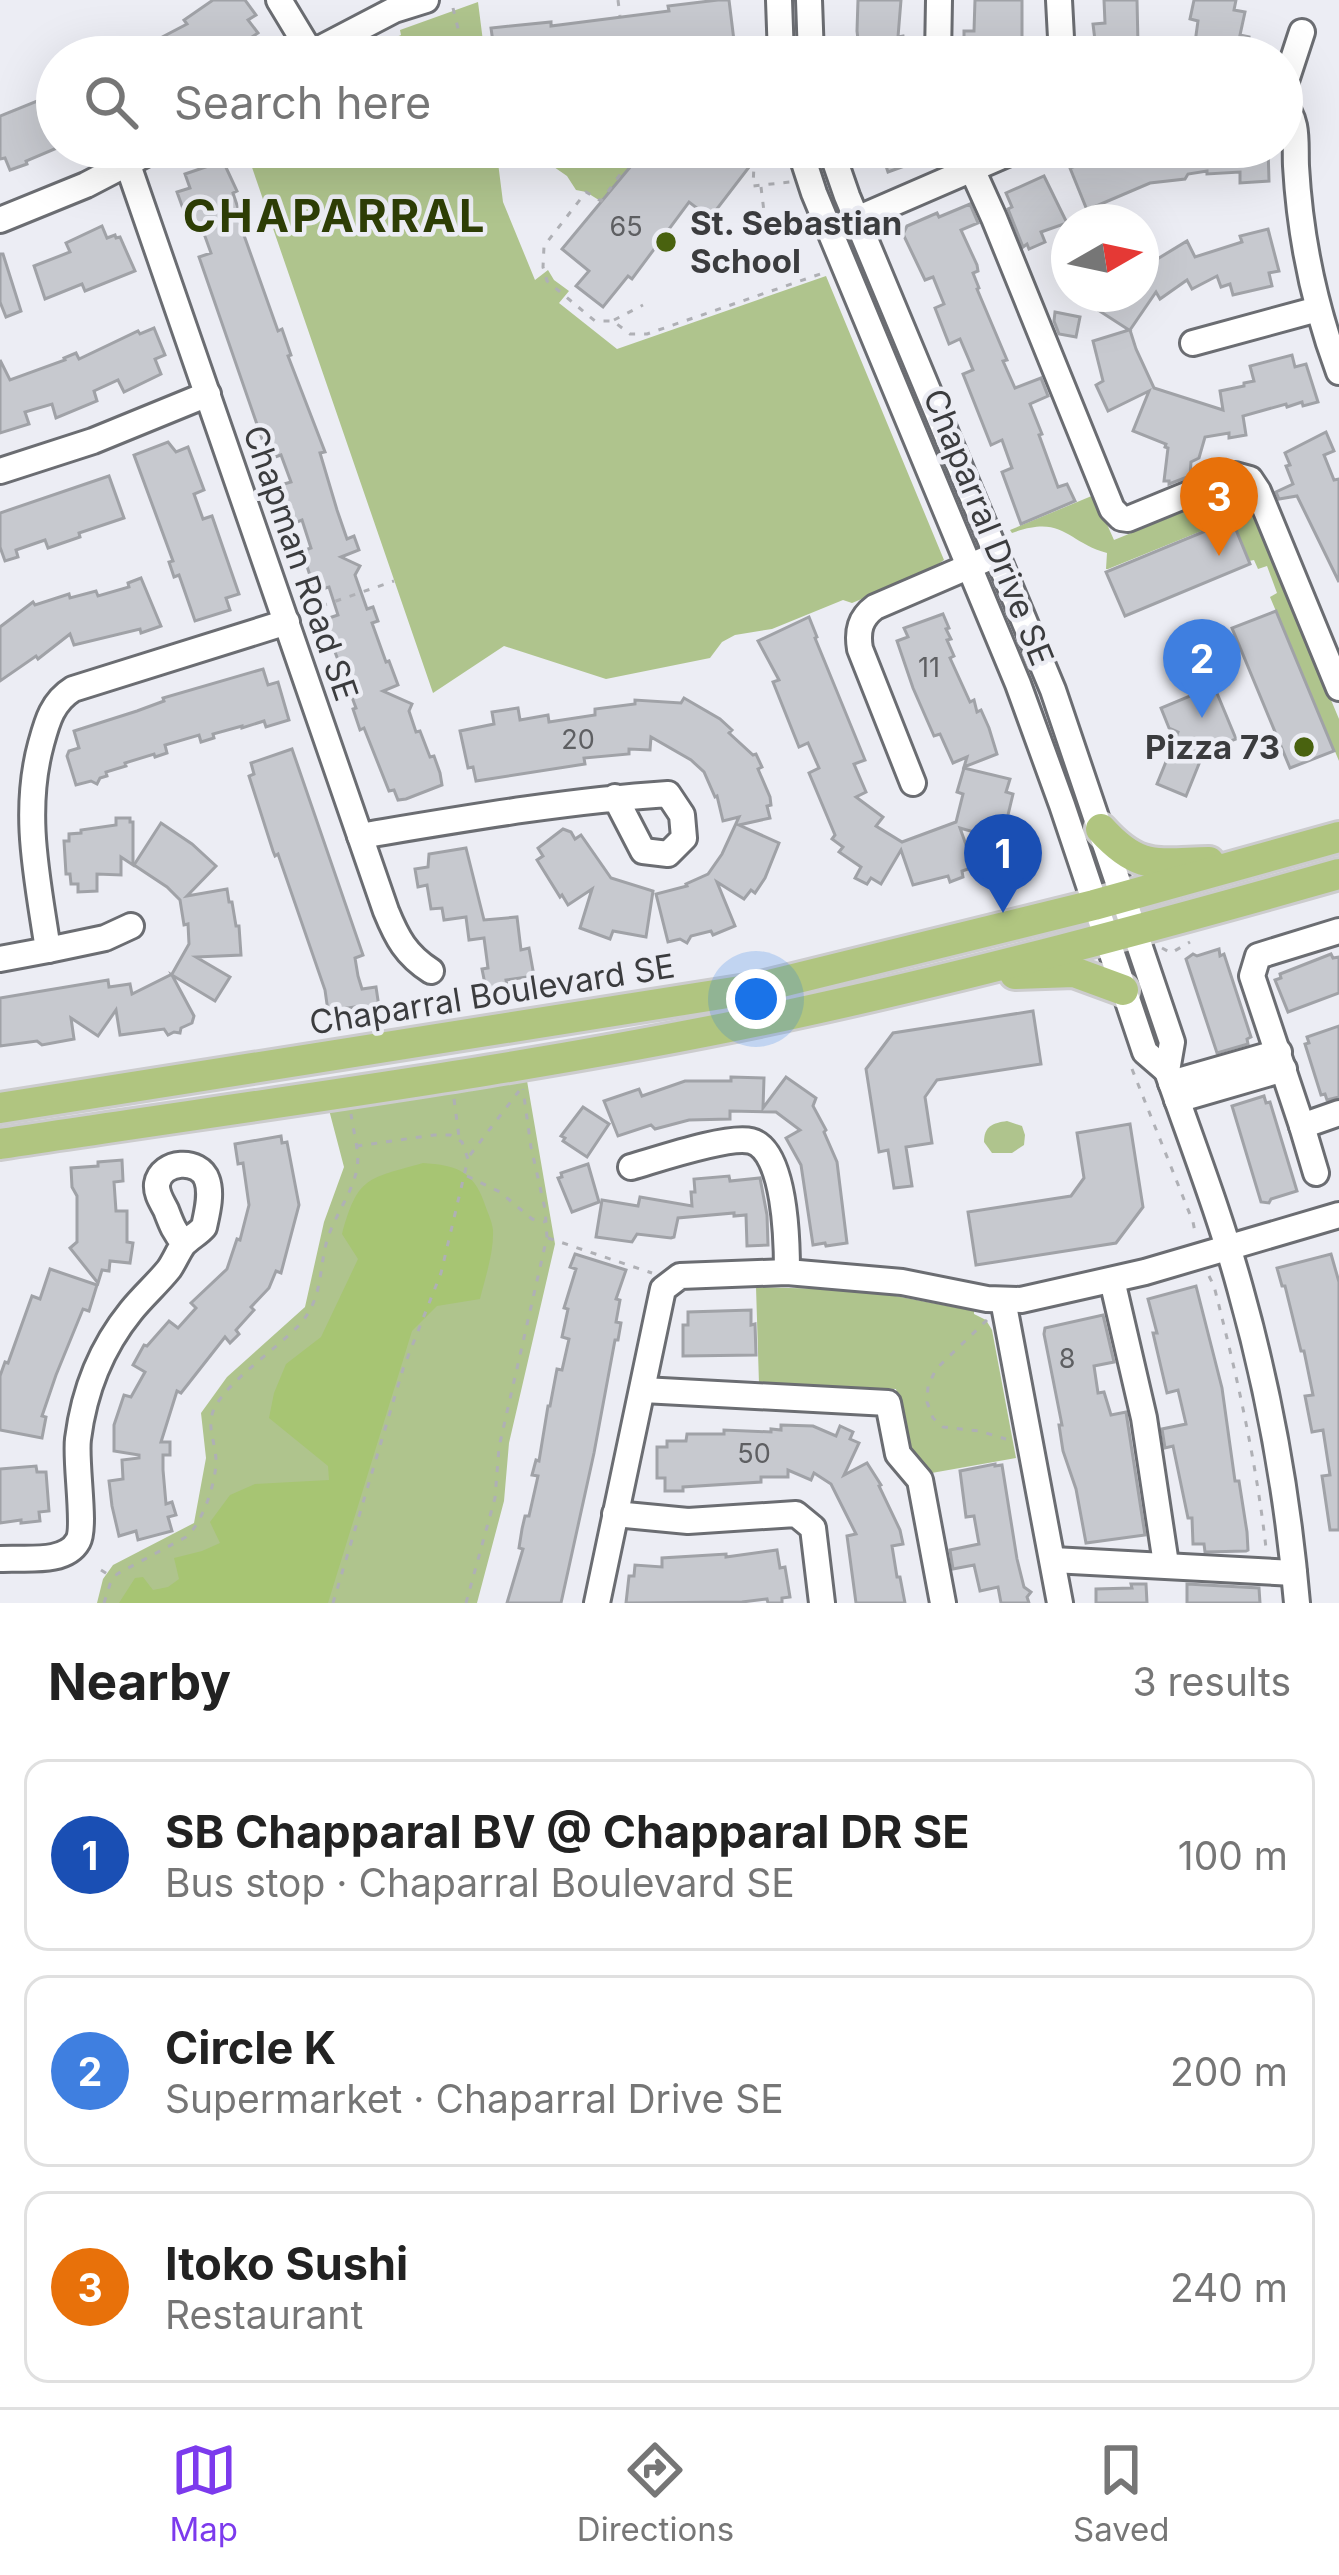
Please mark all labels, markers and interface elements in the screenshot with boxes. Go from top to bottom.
search box [36,36,1303,168]
icon: search [78,69,144,135]
text: Search here [174,75,431,130]
district label: CHAPARRAL [183,188,487,243]
place label: St. Sebastian School [690,203,902,281]
north arrow [1051,204,1159,312]
house number: 65 [609,210,643,243]
marker: St. Sebastian School [653,229,679,255]
street label: Chaparral Drive SE [915,383,1063,671]
street label: Chapman Road SE [235,420,367,706]
pin: 3 [1180,457,1258,556]
pin: 2 [1163,619,1241,718]
house number: 11 [918,651,940,684]
house number: 20 [561,723,595,756]
place label: Pizza 73 [1145,727,1280,767]
marker: Pizza 73 [1291,734,1317,760]
pin: 1 [964,814,1042,913]
street label: Chaparral Boulevard SE [307,945,677,1043]
your location [726,969,786,1029]
house number: 8 [1059,1342,1075,1375]
house number: 50 [737,1437,771,1470]
text: Nearby [48,1651,231,1712]
text: 3 results [1133,1658,1291,1705]
text: SB Chapparal BV @ Chapparal DR SE [165,1804,970,1859]
text: 1 [82,1832,98,1879]
text: 100 m [1178,1832,1288,1879]
text: Bus stop · Chaparral Boulevard SE [165,1859,795,1906]
text: Circle K [165,2020,336,2075]
text: 2 [78,2048,102,2095]
text: 200 m [1170,2048,1288,2095]
text: Supermarket · Chaparral Drive SE [165,2075,784,2122]
text: Itoko Sushi [165,2236,408,2291]
text: 3 [77,2264,103,2311]
text: 240 m [1170,2264,1288,2311]
text: Restaurant [165,2291,363,2338]
tab: Map [169,2437,238,2549]
tab: Directions [577,2437,734,2549]
tab: Saved [1073,2437,1170,2549]

